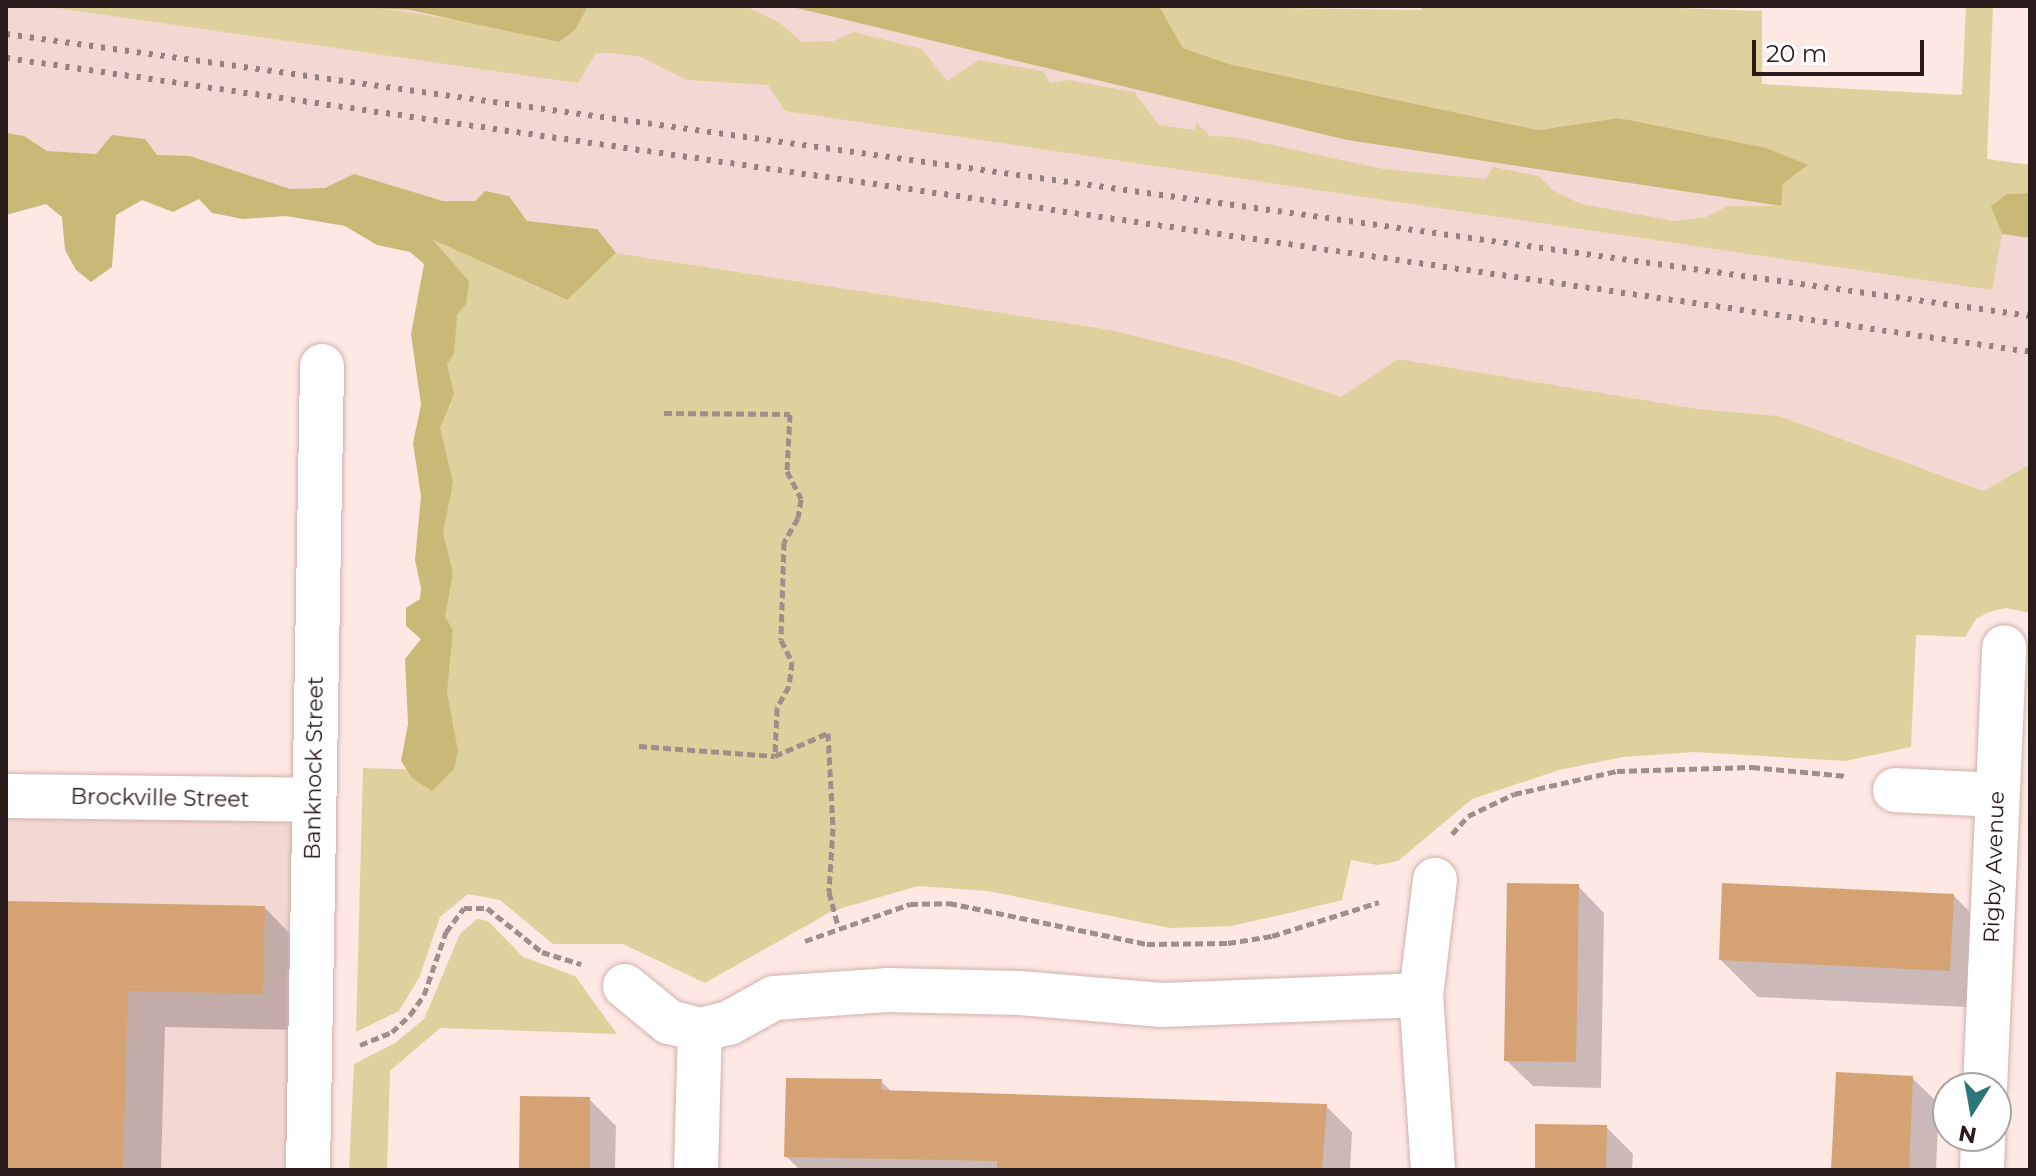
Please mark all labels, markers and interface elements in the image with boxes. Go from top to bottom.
scale bar [1756,24,1928,74]
text: 20 m [1766,39,1827,68]
street label: Banknock Street [299,676,329,860]
street label: Brockville Street [70,783,250,813]
street label: Rigby Avenue [1978,790,2010,944]
north arrow [1932,1072,2012,1152]
text: N [1956,1119,1979,1149]

